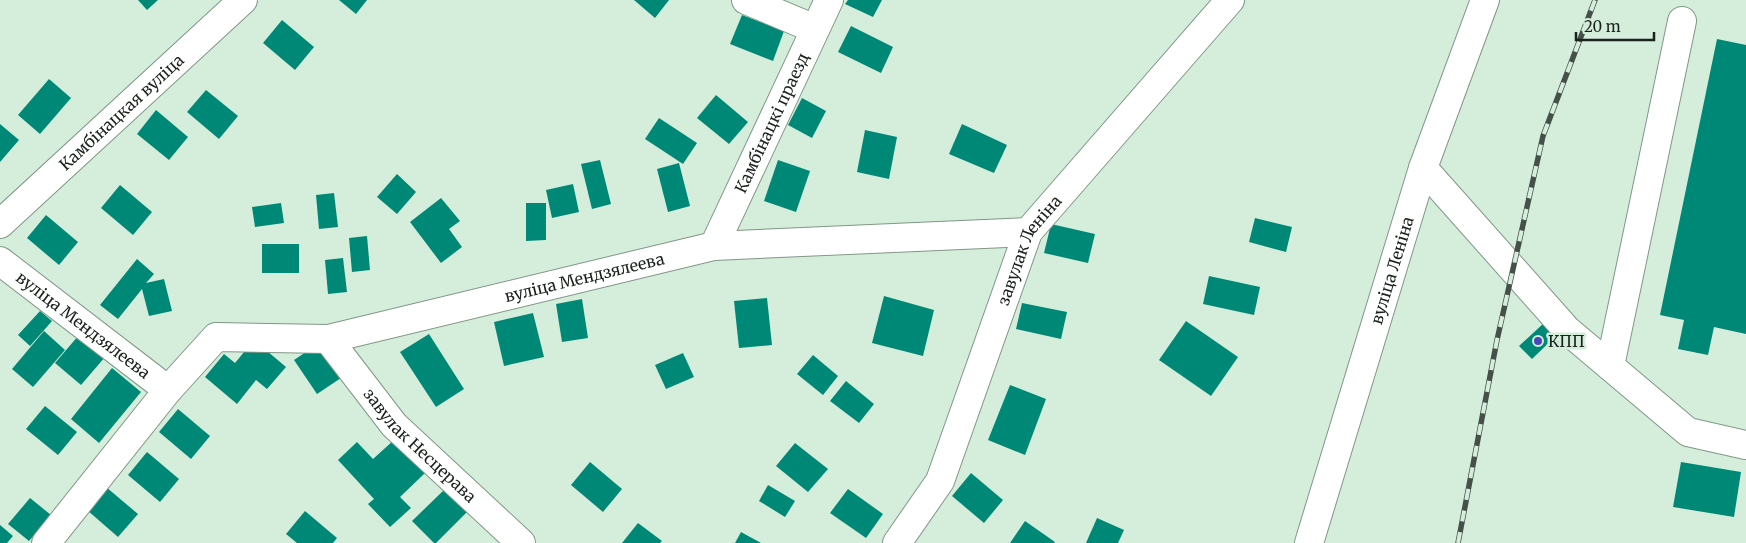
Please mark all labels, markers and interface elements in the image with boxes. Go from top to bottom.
scale bar [1576,10,1654,42]
text: 20 m [1584,17,1621,36]
street label: Камбінацкі праезд [730,49,813,196]
street label: Камбінацкая вуліца [55,50,188,175]
street label: завулак Леніна [993,191,1066,308]
street label: вуліца Леніна [1366,214,1418,327]
street label: вуліца Мендзялеева [502,248,667,306]
street label: вуліца Мендзялеева [12,267,155,383]
place label: КПП [1548,331,1585,351]
marker: КПП [1532,335,1544,347]
street label: завулак Несцерава [359,384,481,507]

